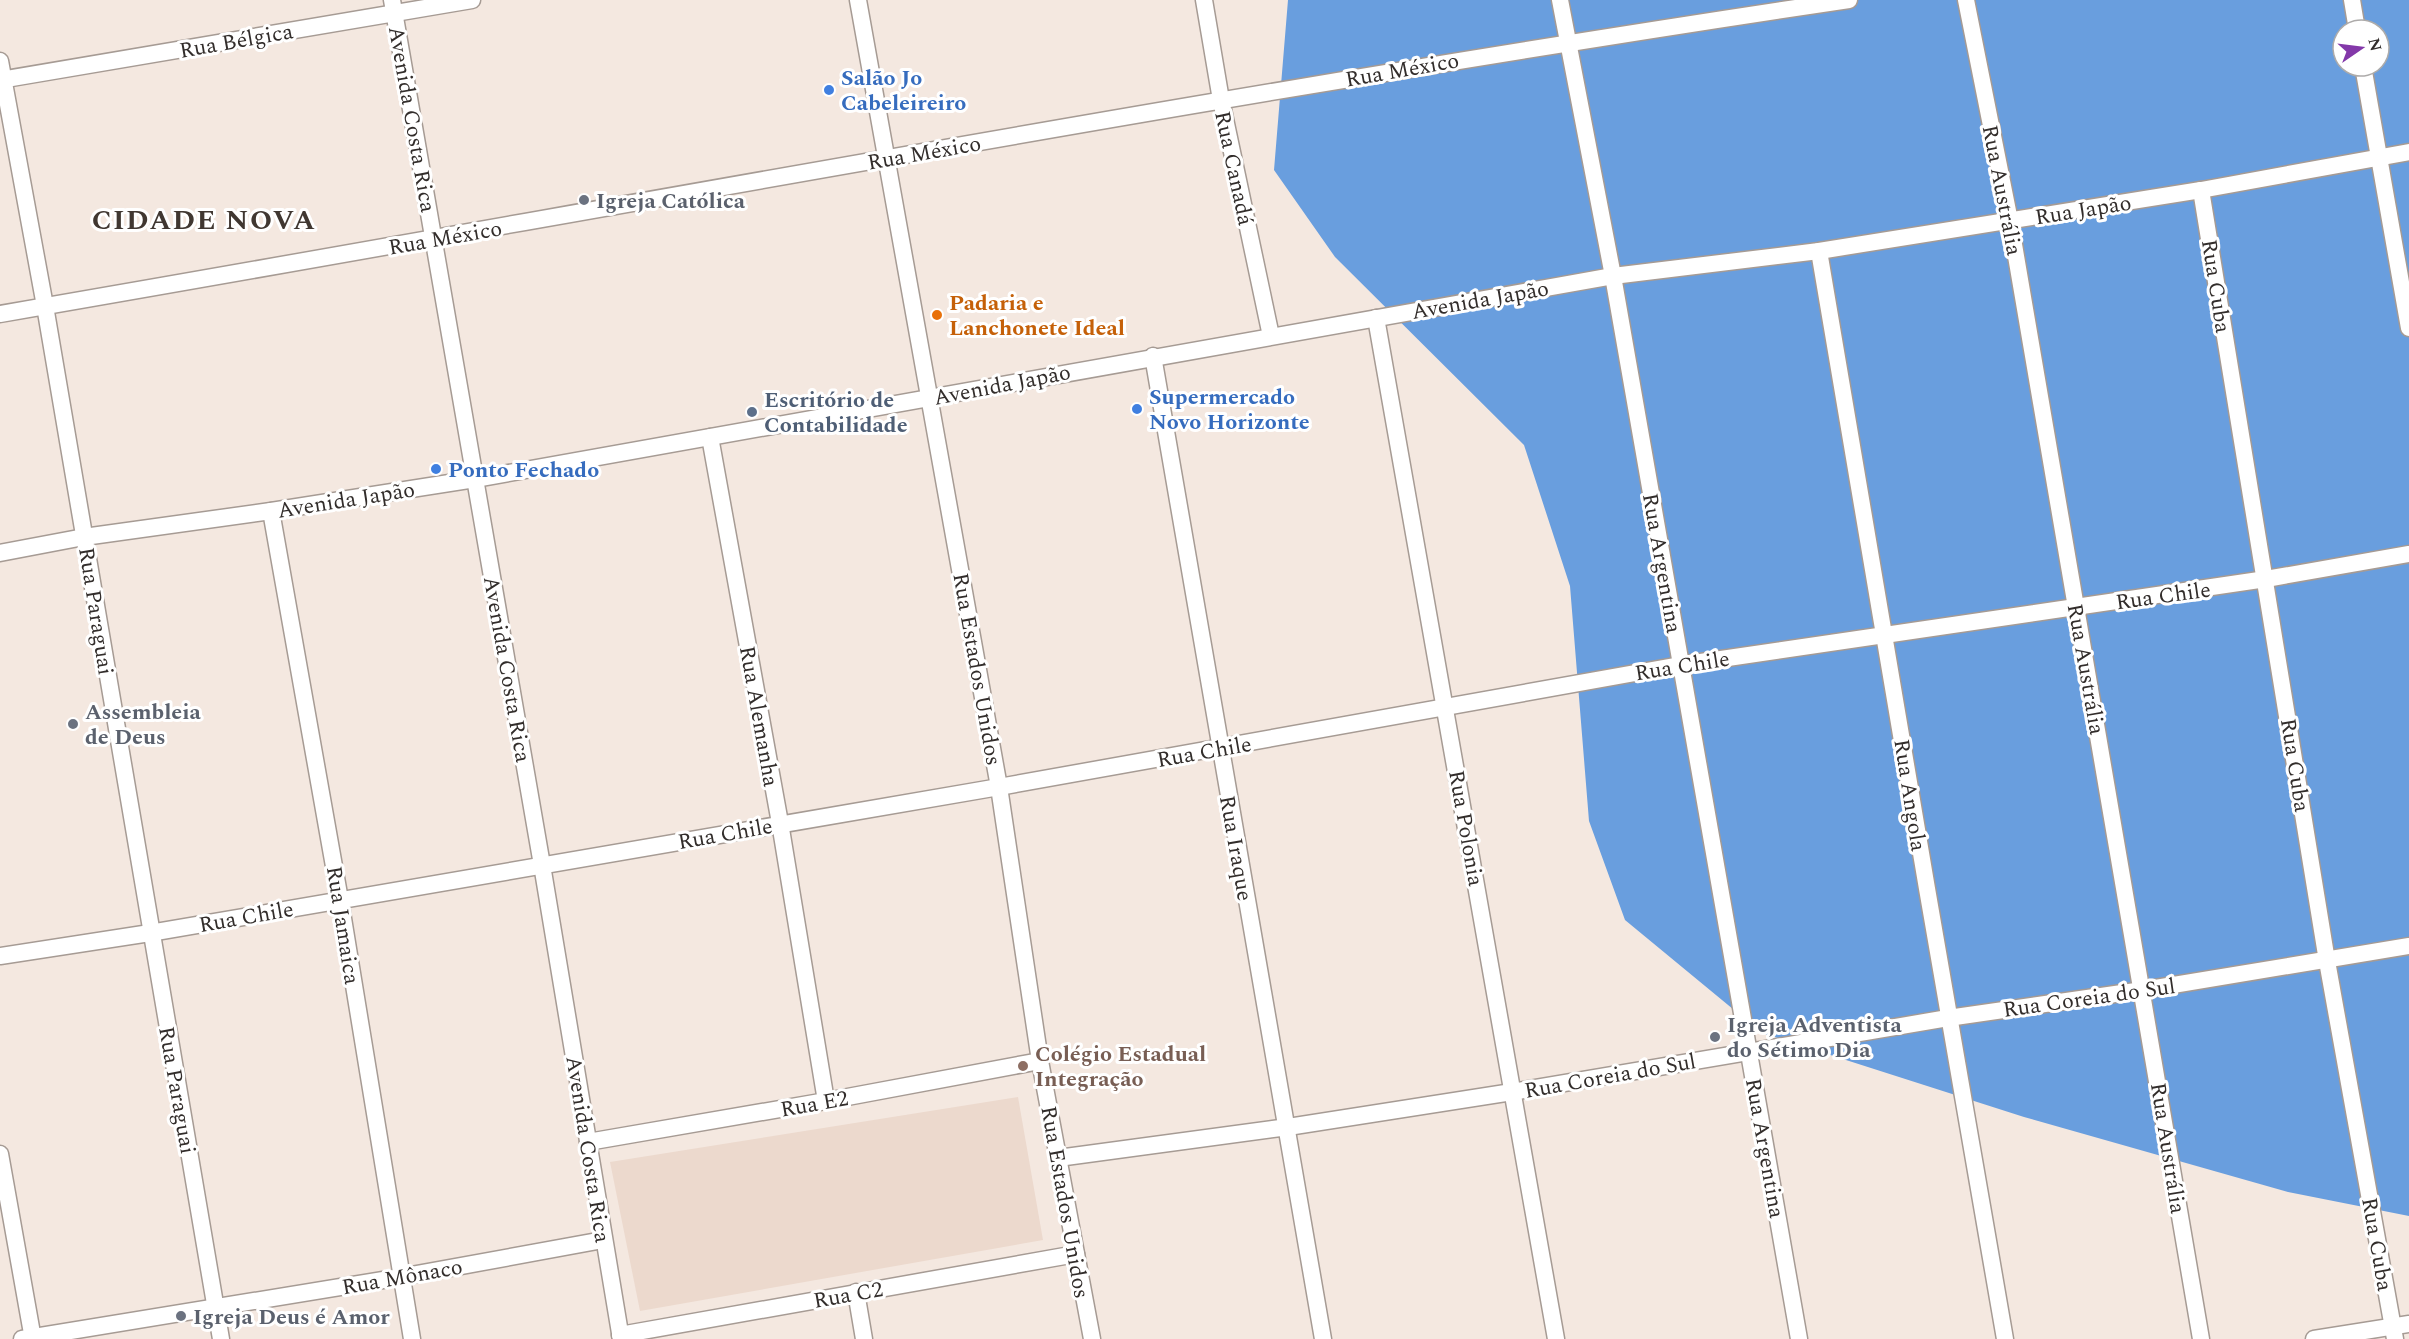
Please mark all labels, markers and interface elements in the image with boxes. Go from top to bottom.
street label: Rua Bélgica [177,15,296,68]
north arrow [2331,18,2391,78]
street label: Avenida Costa Rica [379,23,444,215]
text: N [2361,35,2388,54]
street label: Rua México [1343,44,1462,97]
place label: Salão Jo Cabeleireiro [841,62,966,120]
marker: Salão Jo Cabeleireiro [822,83,836,97]
street label: Rua Canadá [1205,108,1262,229]
street label: Rua Austrália [1973,122,2030,259]
street label: Rua México [865,127,984,180]
place label: Igreja Católica [596,185,746,218]
street label: Rua Japão [2033,187,2134,234]
marker: Igreja Católica [577,193,591,207]
district label: CIDADE NOVA [92,199,316,242]
street label: Rua México [386,212,505,265]
street label: Rua Cuba [2192,237,2239,336]
street label: Avenida Japão [1409,272,1552,329]
place label: Padaria e Lanchonete Ideal [949,287,1125,345]
marker: Padaria e Lanchonete Ideal [930,308,944,322]
street label: Avenida Japão [931,356,1074,415]
place label: Supermercado Novo Horizonte [1149,381,1310,439]
place label: Escritório de Contabilidade [764,384,908,442]
marker: Supermercado Novo Horizonte [1130,402,1144,416]
marker: Escritório de Contabilidade [745,405,759,419]
place label: Ponto Fechado [448,454,599,487]
marker: Ponto Fechado [429,462,443,476]
street label: Avenida Japão [275,473,417,528]
street label: Rua Argentina [1633,491,1690,636]
street label: Rua Paraguai [69,545,122,678]
street label: Rua Estados Unidos [943,570,1010,768]
street label: Avenida Costa Rica [474,573,539,765]
street label: Rua Chile [2113,573,2213,619]
street label: Rua Austrália [2058,601,2113,738]
street label: Rua Alemanha [730,643,787,789]
street label: Rua Chile [1632,643,1732,690]
place label: Assembleia de Deus [85,696,202,754]
street label: Rua Cuba [2271,716,2318,815]
marker: Assembleia de Deus [66,717,80,731]
street label: Rua Chile [1154,728,1254,777]
street label: Rua Angola [1884,737,1935,854]
street label: Rua Polonia [1439,768,1492,889]
street label: Rua Iraque [1210,793,1261,904]
street label: Rua Chile [675,810,775,859]
street label: Rua Jamaica [317,864,368,987]
street label: Rua Chile [196,893,296,942]
street label: Rua Coreia do Sul [2001,970,2178,1027]
place label: Igreja Adventista do Sétimo Dia [1727,1009,1902,1067]
street label: Rua Paraguai [149,1024,204,1157]
marker: Igreja Adventista do Sétimo Dia [1708,1030,1722,1044]
place label: Colégio Estadual Integração [1035,1038,1206,1096]
street label: Rua Coreia do Sul [1522,1045,1699,1108]
street label: Avenida Costa Rica [556,1053,619,1245]
marker: Colégio Estadual Integração [1016,1059,1030,1073]
street label: Rua Argentina [1736,1076,1793,1221]
street label: Rua Austrália [2141,1080,2194,1217]
street label: Rua E2 [778,1082,851,1127]
street label: Rua Estados Unidos [1031,1103,1098,1301]
street label: Rua Cuba [2352,1195,2401,1294]
street label: Rua Mônaco [339,1251,465,1304]
street label: Rua C2 [811,1273,886,1318]
place label: Igreja Deus é Amor [193,1301,390,1334]
marker: Igreja Deus é Amor [174,1309,188,1323]

